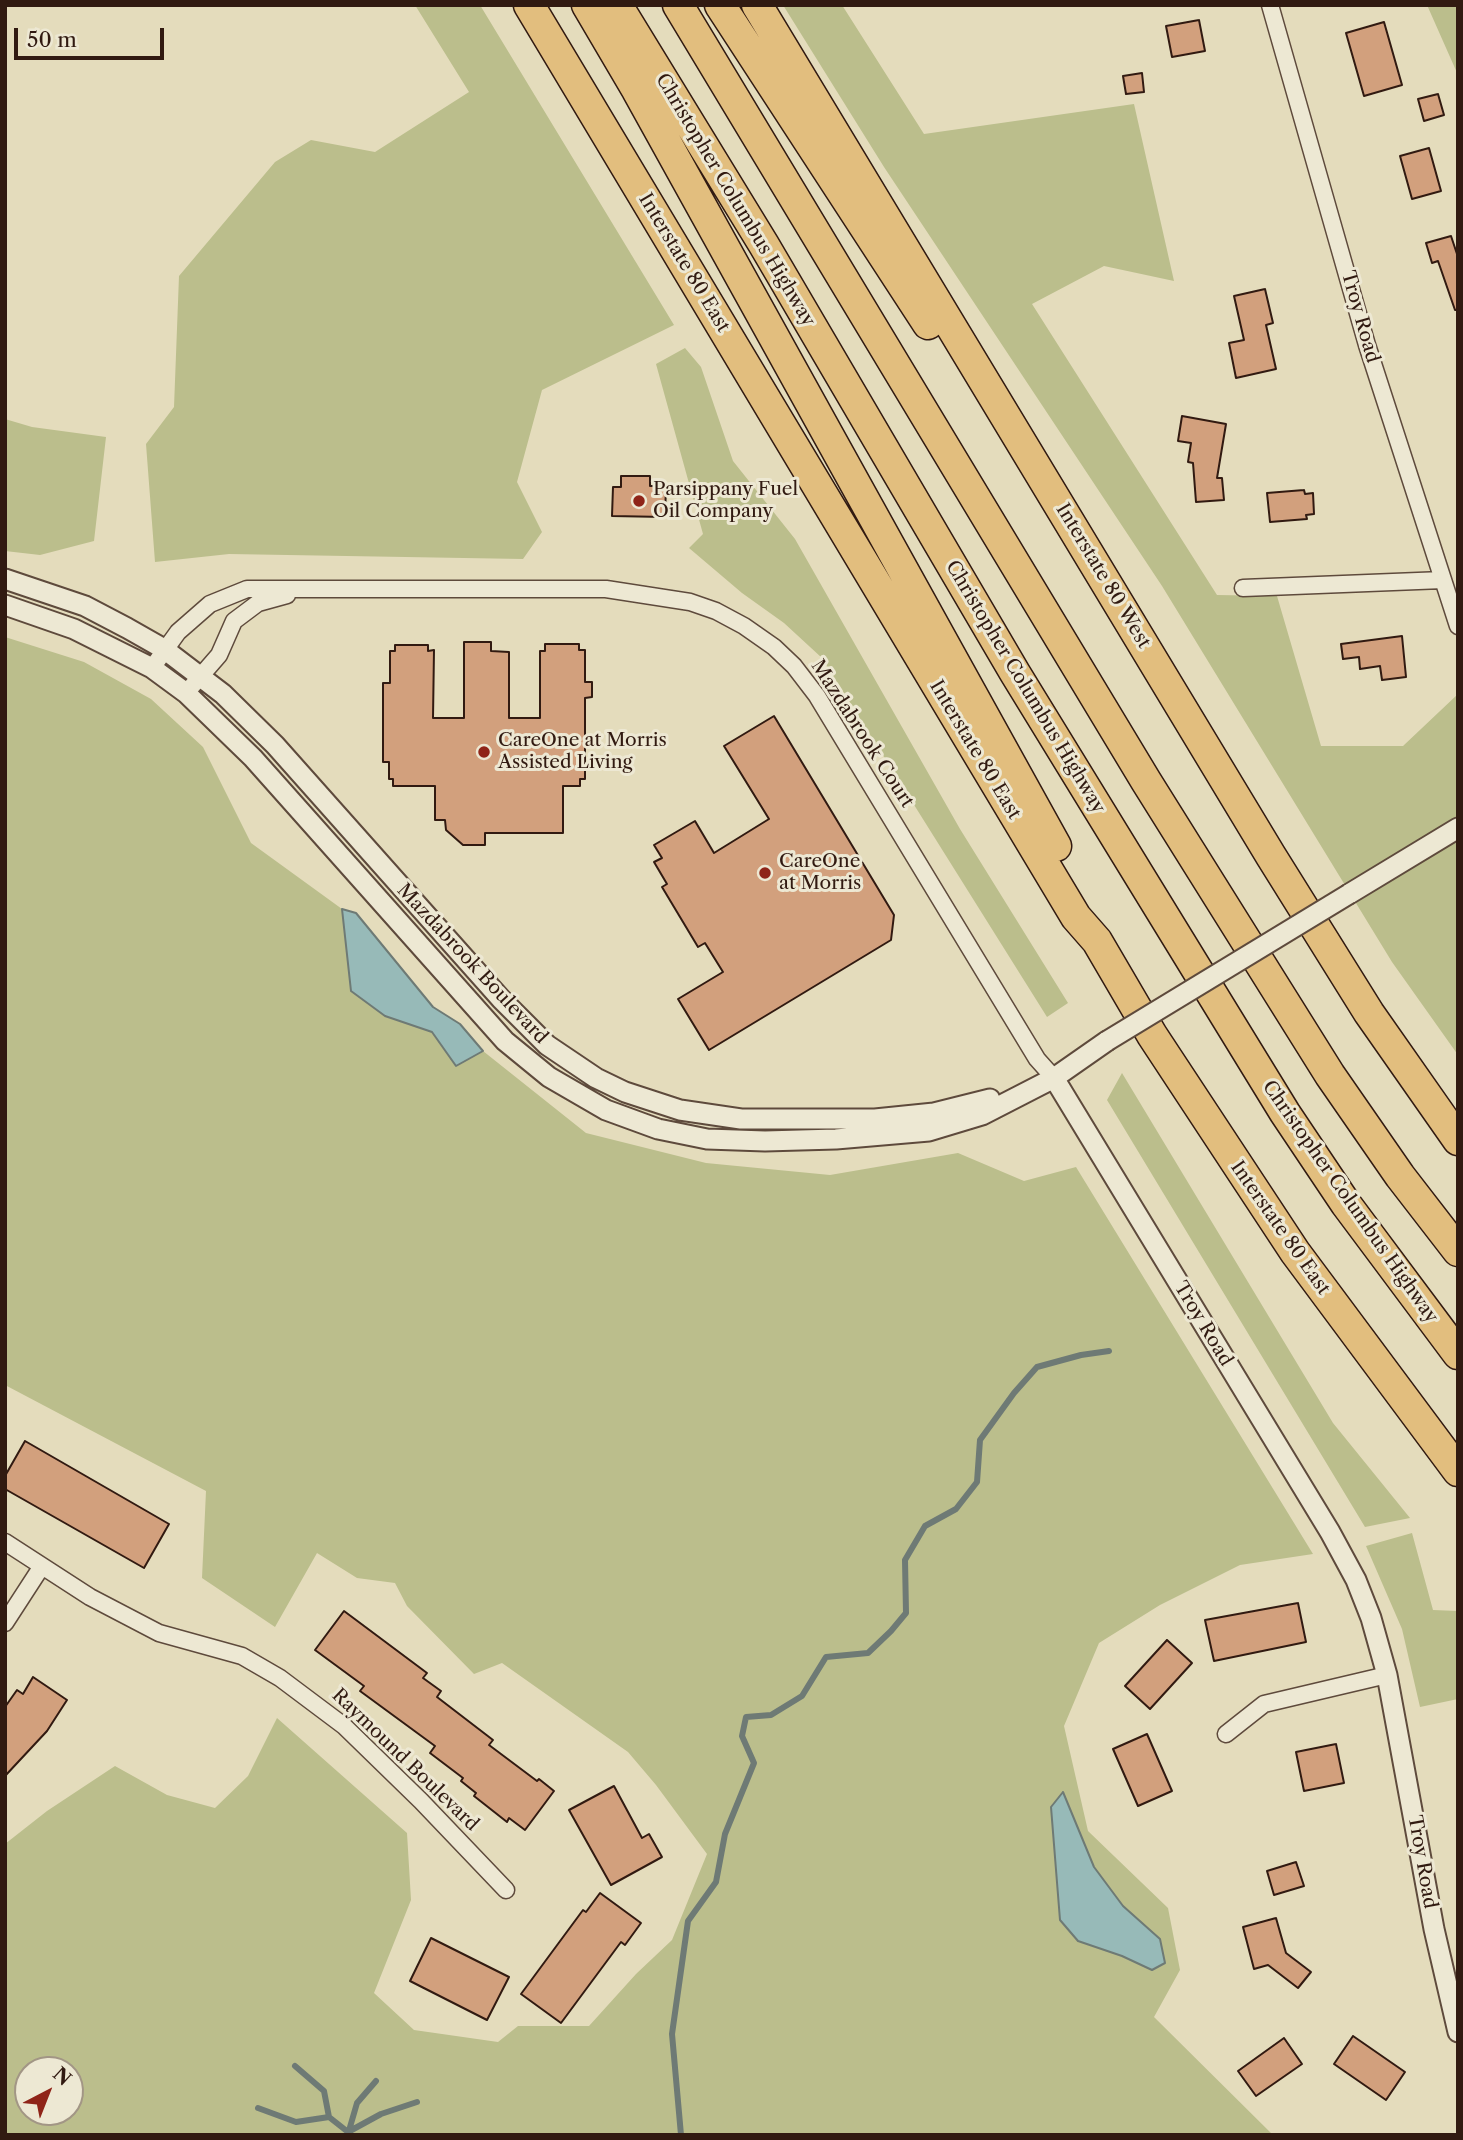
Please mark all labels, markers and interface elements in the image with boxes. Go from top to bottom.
scale bar [18,14,168,58]
text: 50 m [27,27,77,52]
street label: Christopher Columbus Highway [650,70,820,330]
street label: Interstate 80 East [634,189,734,337]
street label: Troy Road [1336,268,1384,366]
place label: Parsippany Fuel Oil Company [653,479,798,523]
marker: Parsippany Fuel Oil Company [631,493,647,509]
street label: Interstate 80 West [1051,499,1155,653]
street label: Christopher Columbus Highway [940,557,1110,817]
street label: Mazdabrook Court [806,656,918,812]
street label: Interstate 80 East [925,676,1025,824]
place label: CareOne at Morris Assisted Living [498,730,667,774]
marker: CareOne at Morris Assisted Living [476,744,492,760]
place label: CareOne at Morris [779,851,861,895]
marker: CareOne at Morris [757,865,773,881]
street label: Mazdabrook Boulevard [392,879,552,1049]
street label: Christopher Columbus Highway [1257,1076,1443,1328]
street label: Interstate 80 East [1225,1157,1335,1299]
street label: Troy Road [1169,1278,1237,1370]
street label: Raymound Boulevard [327,1684,483,1836]
street label: Troy Road [1403,1813,1441,1911]
north arrow [14,2056,84,2126]
text: N [48,2062,76,2091]

